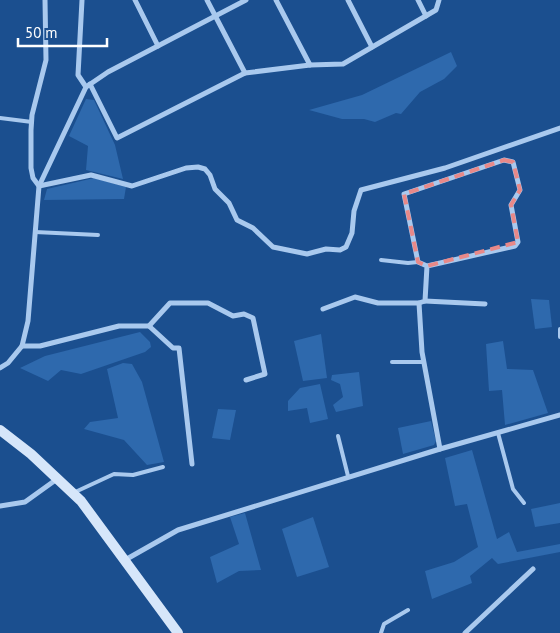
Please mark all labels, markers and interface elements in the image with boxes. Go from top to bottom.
scale bar [18,15,106,47]
text: 50 m [25,23,58,42]

